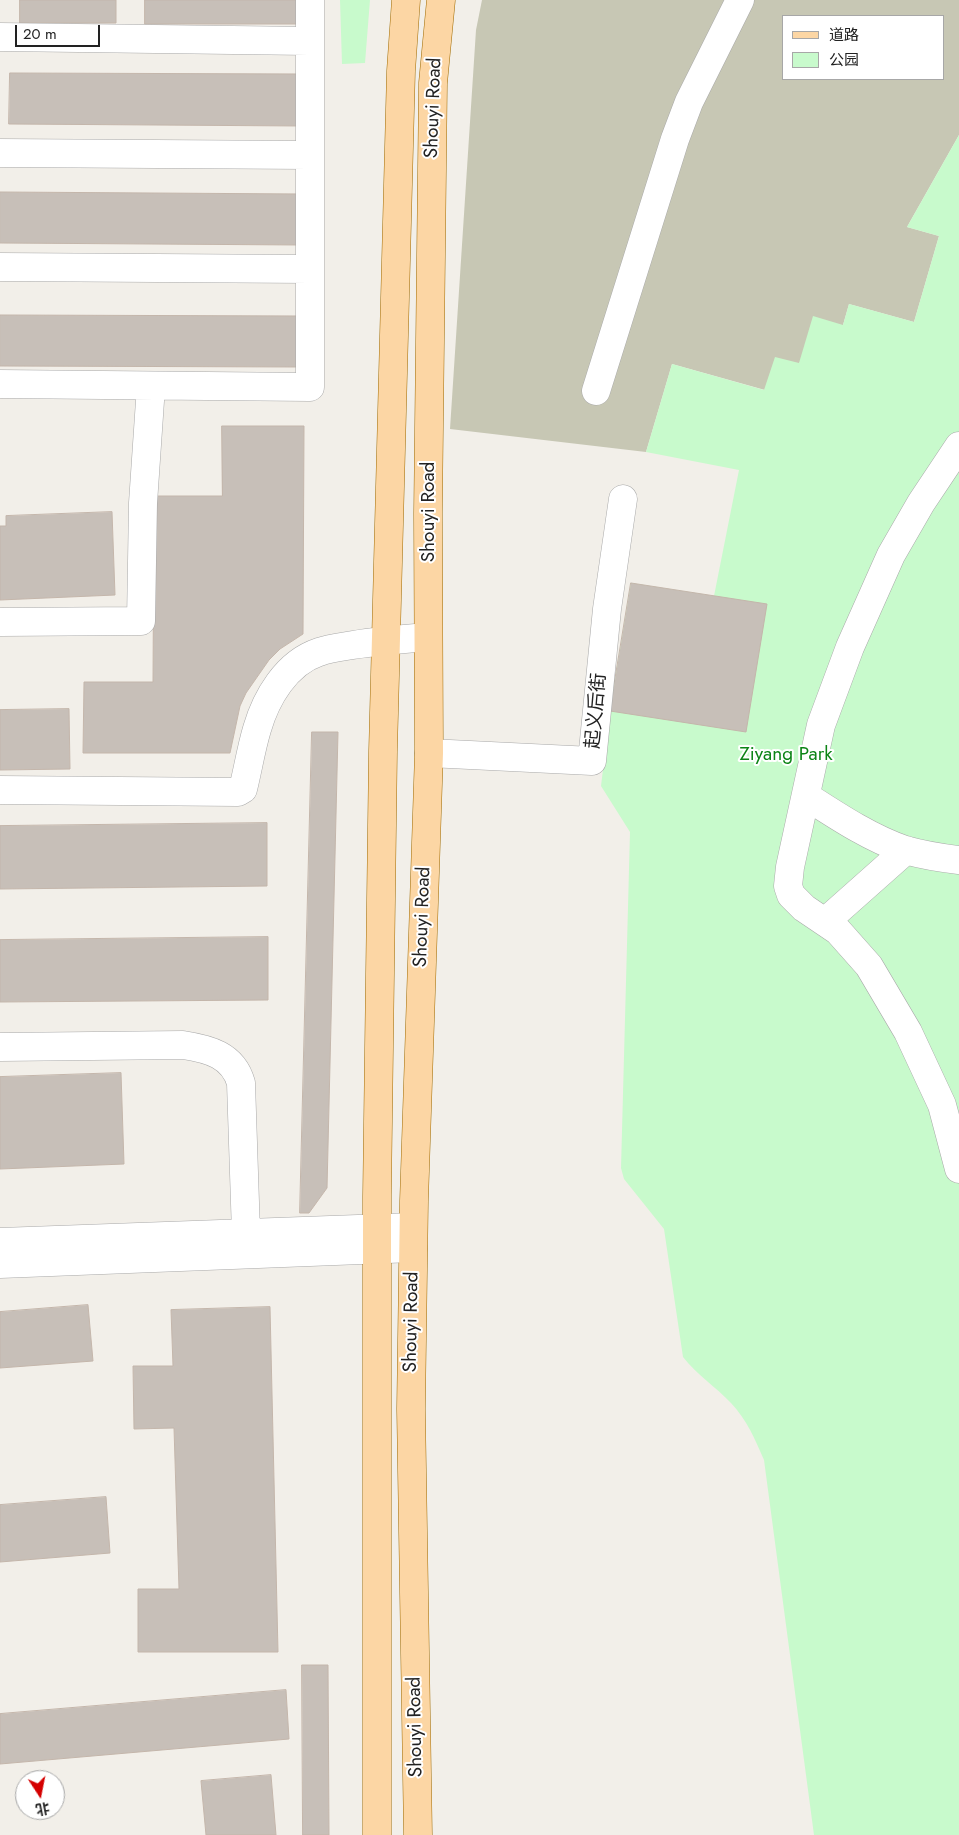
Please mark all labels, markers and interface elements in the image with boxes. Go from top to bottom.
scale bar [18,15,102,47]
legend [782,15,944,80]
text: 20 m [23,23,57,45]
text: 道路 [829,24,859,46]
text: 公园 [829,49,859,71]
street label: Shouyi Road [421,57,447,159]
street label: Shouyi Road [418,462,440,562]
street label: 起义后街 [582,672,612,750]
park label: Ziyang Park [739,744,833,766]
street label: Shouyi Road [410,866,436,968]
street label: Shouyi Road [400,1271,424,1373]
street label: Shouyi Road [404,1676,428,1778]
north arrow [15,1770,65,1820]
text: 北 [34,1798,51,1820]

